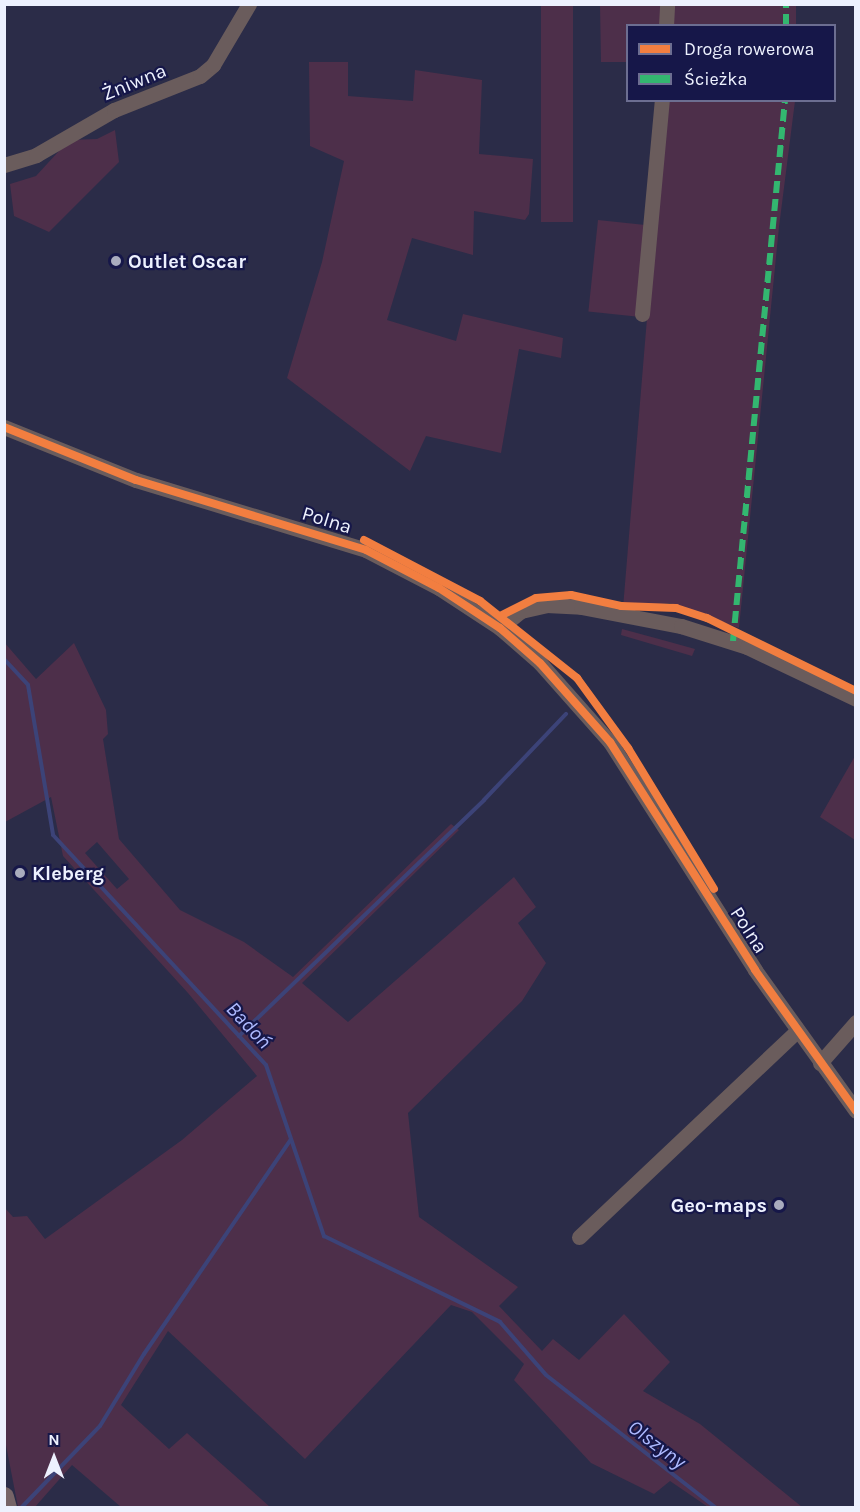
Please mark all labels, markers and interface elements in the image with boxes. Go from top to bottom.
legend [626,24,836,102]
text: Droga rowerowa [684,38,815,60]
street label: Żniwna [98,58,170,106]
text: Ścieżka [684,68,747,90]
place label: Outlet Oscar [128,249,246,273]
marker: Outlet Oscar [109,254,123,268]
street label: Polna [299,501,355,539]
place label: Kleberg [32,861,104,885]
marker: Kleberg [13,866,27,880]
street label: Polna [725,902,773,958]
water label: Badoń [221,996,277,1054]
place label: Geo-maps [671,1193,767,1217]
marker: Geo-maps [772,1198,786,1212]
water label: Olszyny [623,1414,691,1474]
north arrow [24,1428,84,1488]
text: N [48,1430,60,1449]

